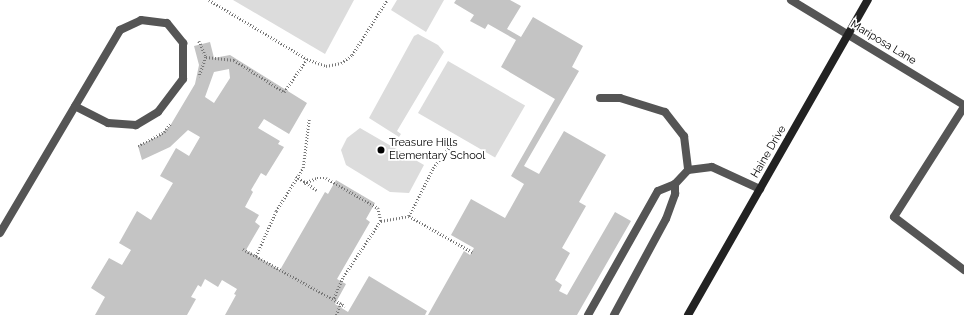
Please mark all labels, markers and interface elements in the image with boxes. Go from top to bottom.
street label: Mariposa Lane [848,18,918,68]
street label: Haine Drive [749,123,789,181]
place label: Treasure Hills Elementary School [389,137,486,163]
marker: Treasure Hills Elementary School [376,145,386,155]

